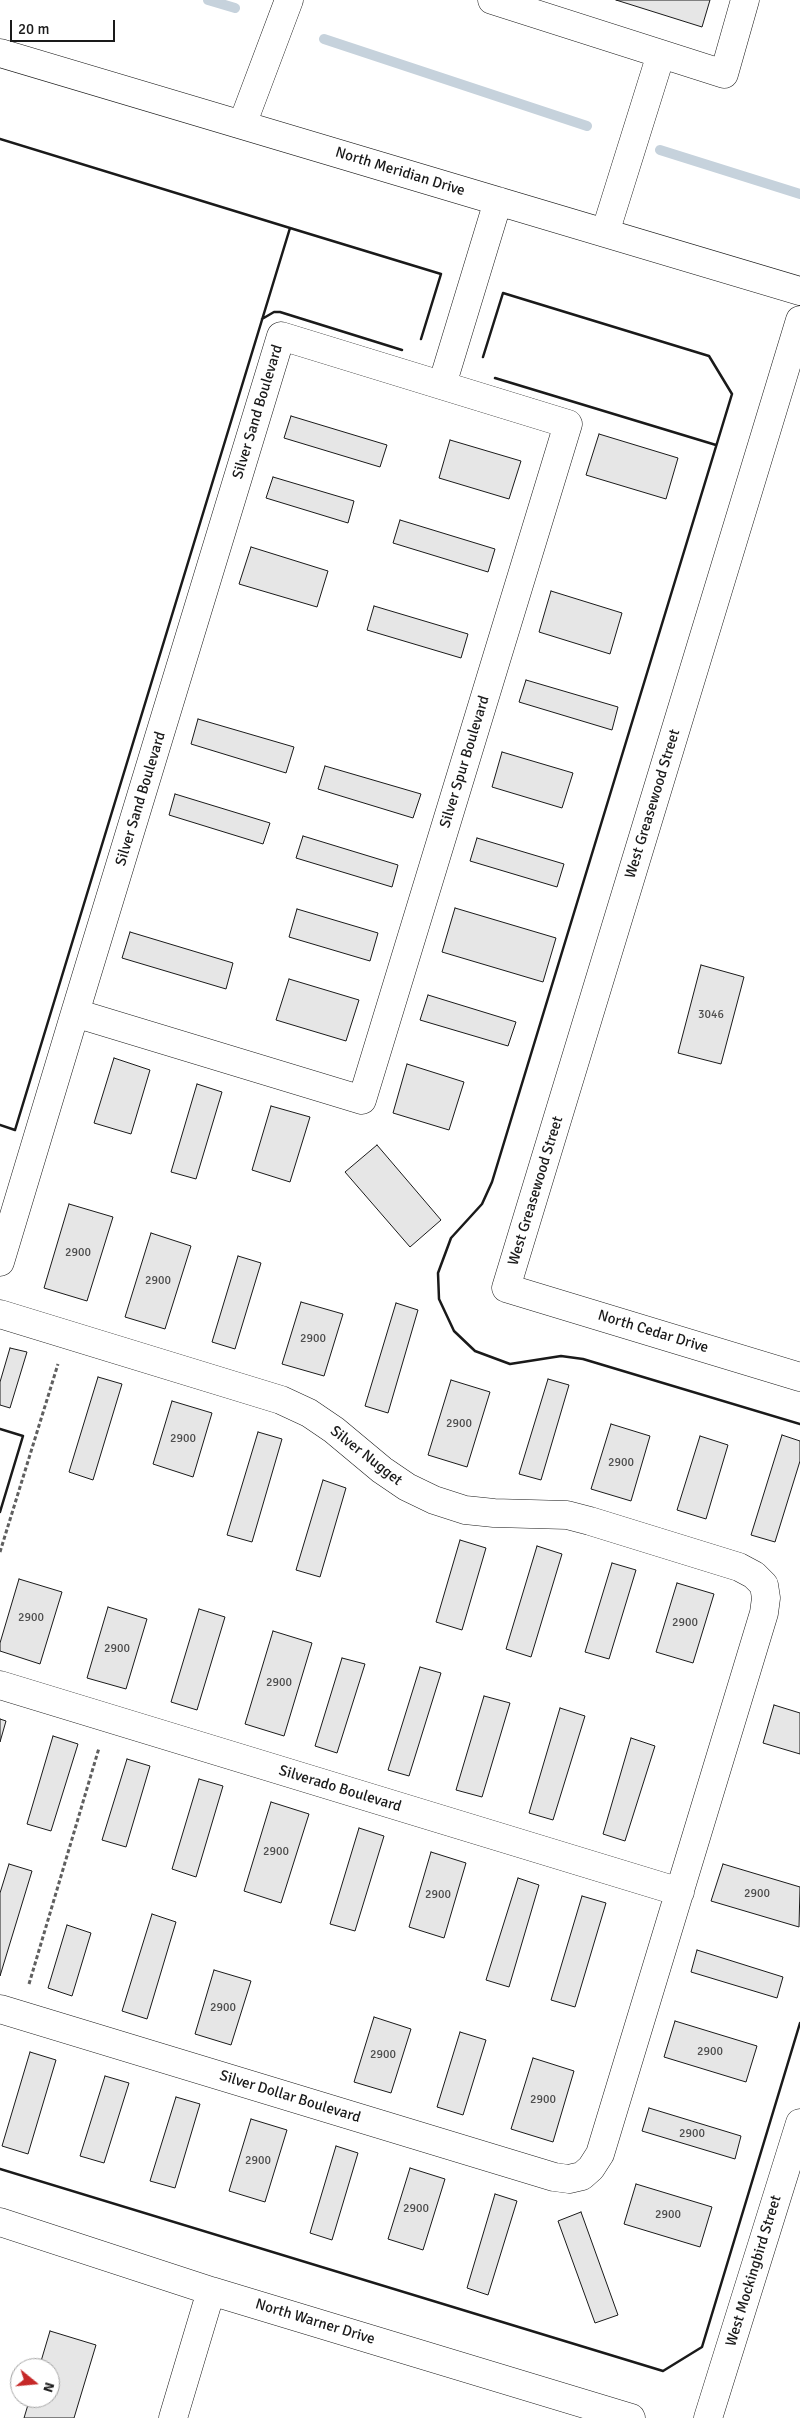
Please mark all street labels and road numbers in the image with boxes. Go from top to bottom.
street label: North Meridian Drive [333,144,467,200]
street label: Silver Sand Boulevard [229,343,287,481]
street label: Silver Spur Boulevard [436,694,494,830]
street label: West Greasewood Street [622,727,684,881]
street label: Silver Sand Boulevard [112,730,170,868]
street label: West Greasewood Street [505,1114,567,1268]
street label: North Cedar Drive [595,1307,711,1357]
street label: Silver Nugget [326,1422,406,1490]
street label: Silverado Boulevard [277,1762,403,1816]
street label: Silver Dollar Boulevard [217,2067,363,2127]
street label: West Mockingbird Street [722,2193,786,2349]
street label: North Warner Drive [253,2295,377,2349]

